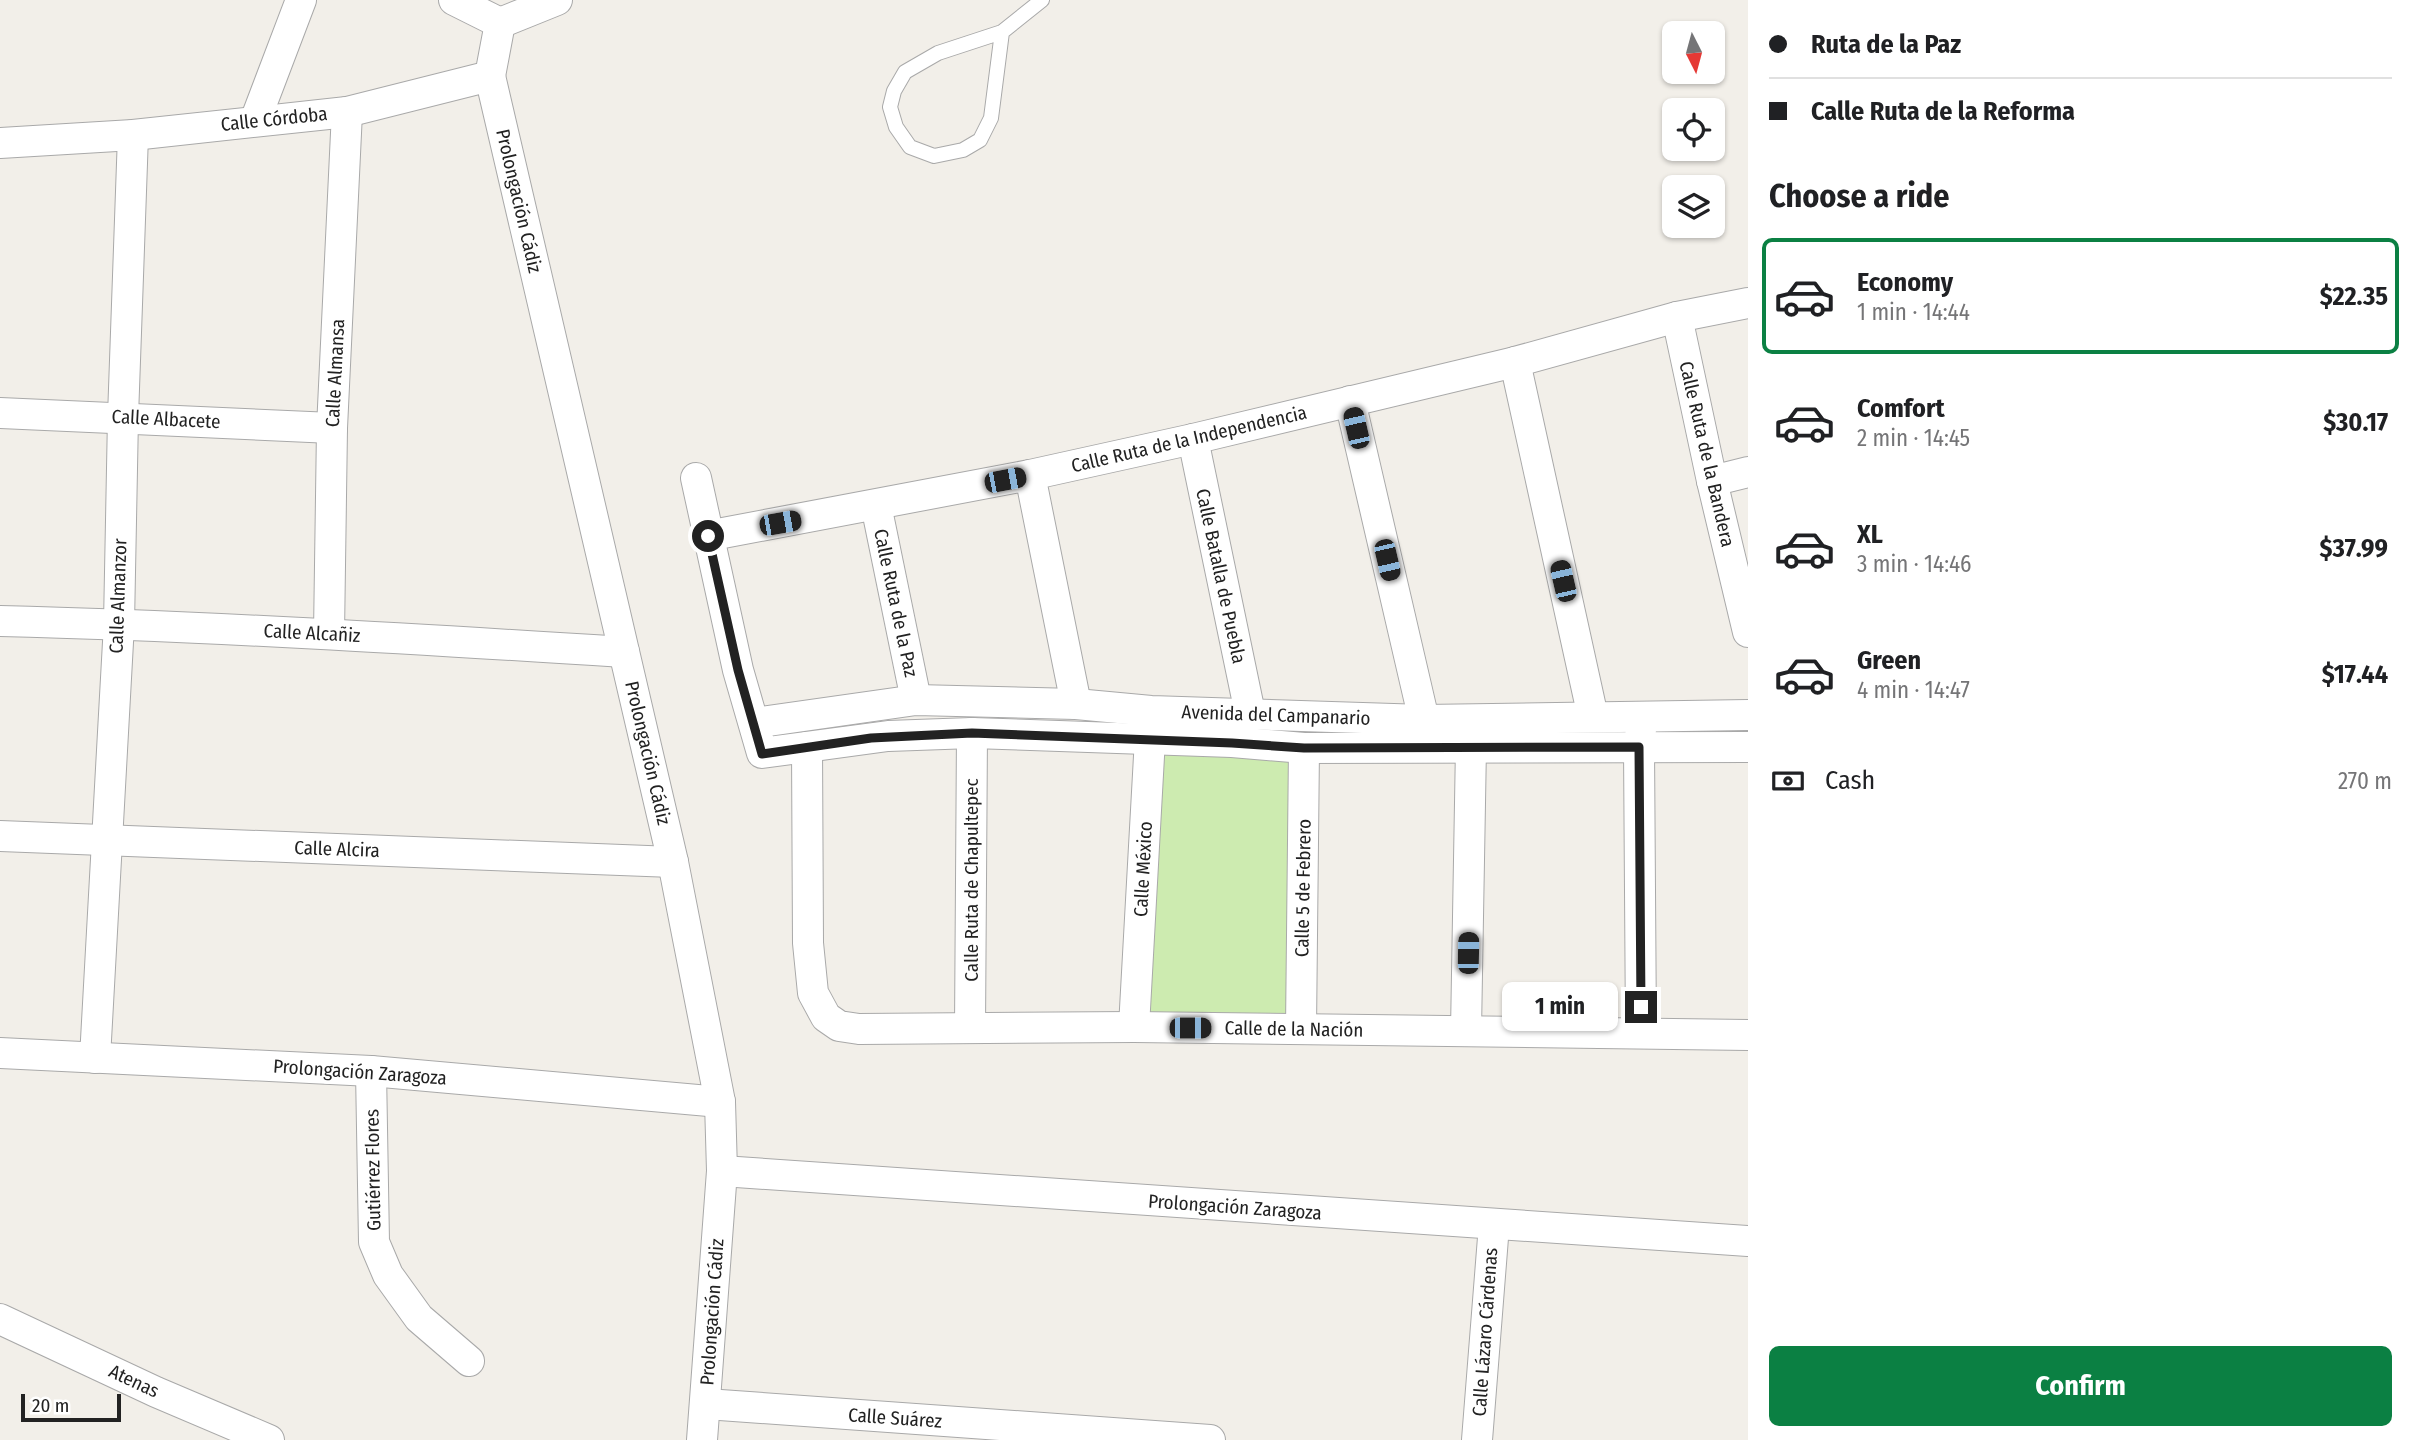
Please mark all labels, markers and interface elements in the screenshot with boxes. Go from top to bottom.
north arrow [1662,21,1726,84]
map controls [1662,21,1725,238]
text: Ruta de la Paz [1811,29,1961,60]
text: Calle Ruta de la Reforma [1811,96,2075,127]
button: locate [1662,98,1725,161]
street label: Calle Córdoba [220,102,328,136]
street label: Prolongación Cádiz [491,127,547,276]
button: layers [1662,175,1725,238]
text: Choose a ride [1769,177,1950,215]
icon: car [1773,265,1836,328]
text: Economy [1857,267,1953,298]
text: $22.35 [2320,281,2388,312]
text: 1 min · 14:44 [1857,298,1970,326]
street label: Calle Almansa [321,318,349,428]
street label: Calle Ruta de la Bandera [1674,359,1740,549]
icon: car [1773,391,1836,454]
text: Comfort [1857,393,1945,424]
street label: Calle Ruta de la Independencia [1069,401,1309,477]
street label: Calle Albacete [111,405,221,433]
car [1342,405,1371,451]
text: $30.17 [2323,407,2388,438]
text: 2 min · 14:45 [1857,424,1970,452]
car [983,466,1028,494]
street label: Calle Batalla de Puebla [1191,486,1251,666]
car [758,509,803,537]
icon: car [1773,517,1836,580]
text: XL [1857,519,1883,550]
route start [692,520,724,552]
street label: Calle Ruta de la Paz [869,527,923,680]
text: $37.99 [2320,533,2388,564]
car [1373,537,1402,583]
street label: Calle Almanzor [104,538,132,654]
text: 3 min · 14:46 [1857,550,1971,578]
car [1549,558,1578,604]
street label: Calle Alcañiz [263,619,361,647]
icon: car [1773,643,1836,706]
text: Green [1857,645,1921,676]
text: $17.44 [2322,659,2388,690]
text: 4 min · 14:47 [1857,676,1970,704]
street label: Prolongación Cádiz [620,679,676,828]
street label: Avenida del Campanario [1181,700,1371,730]
icon: cash [1769,762,1807,800]
text: Cash [1825,765,1875,796]
text: 270 m [2338,767,2392,795]
street label: Calle Ruta de Chapultepec [960,778,983,982]
street label: Calle 5 de Febrero [1290,819,1316,957]
street label: Calle México [1129,820,1157,918]
street label: Calle Alcira [294,836,380,862]
car [1458,932,1479,974]
callout: 1 min [1501,982,1616,1032]
route end [1625,991,1657,1023]
text: 1 min [1535,992,1585,1020]
street label: Calle de la Nación [1224,1016,1364,1042]
car [1170,1018,1212,1039]
street label: Prolongación Zaragoza [272,1054,448,1090]
street label: Gutiérrez Flores [360,1109,386,1231]
street label: Prolongación Zaragoza [1147,1189,1323,1225]
street label: Prolongación Cádiz [695,1237,729,1386]
street label: Calle Lázaro Cárdenas [1468,1247,1502,1417]
button: Confirm [1769,1346,2392,1426]
street label: Atenas [105,1359,163,1403]
scale bar [21,1391,121,1423]
text: 20 m [32,1394,69,1417]
street label: Calle Suárez [847,1403,943,1433]

